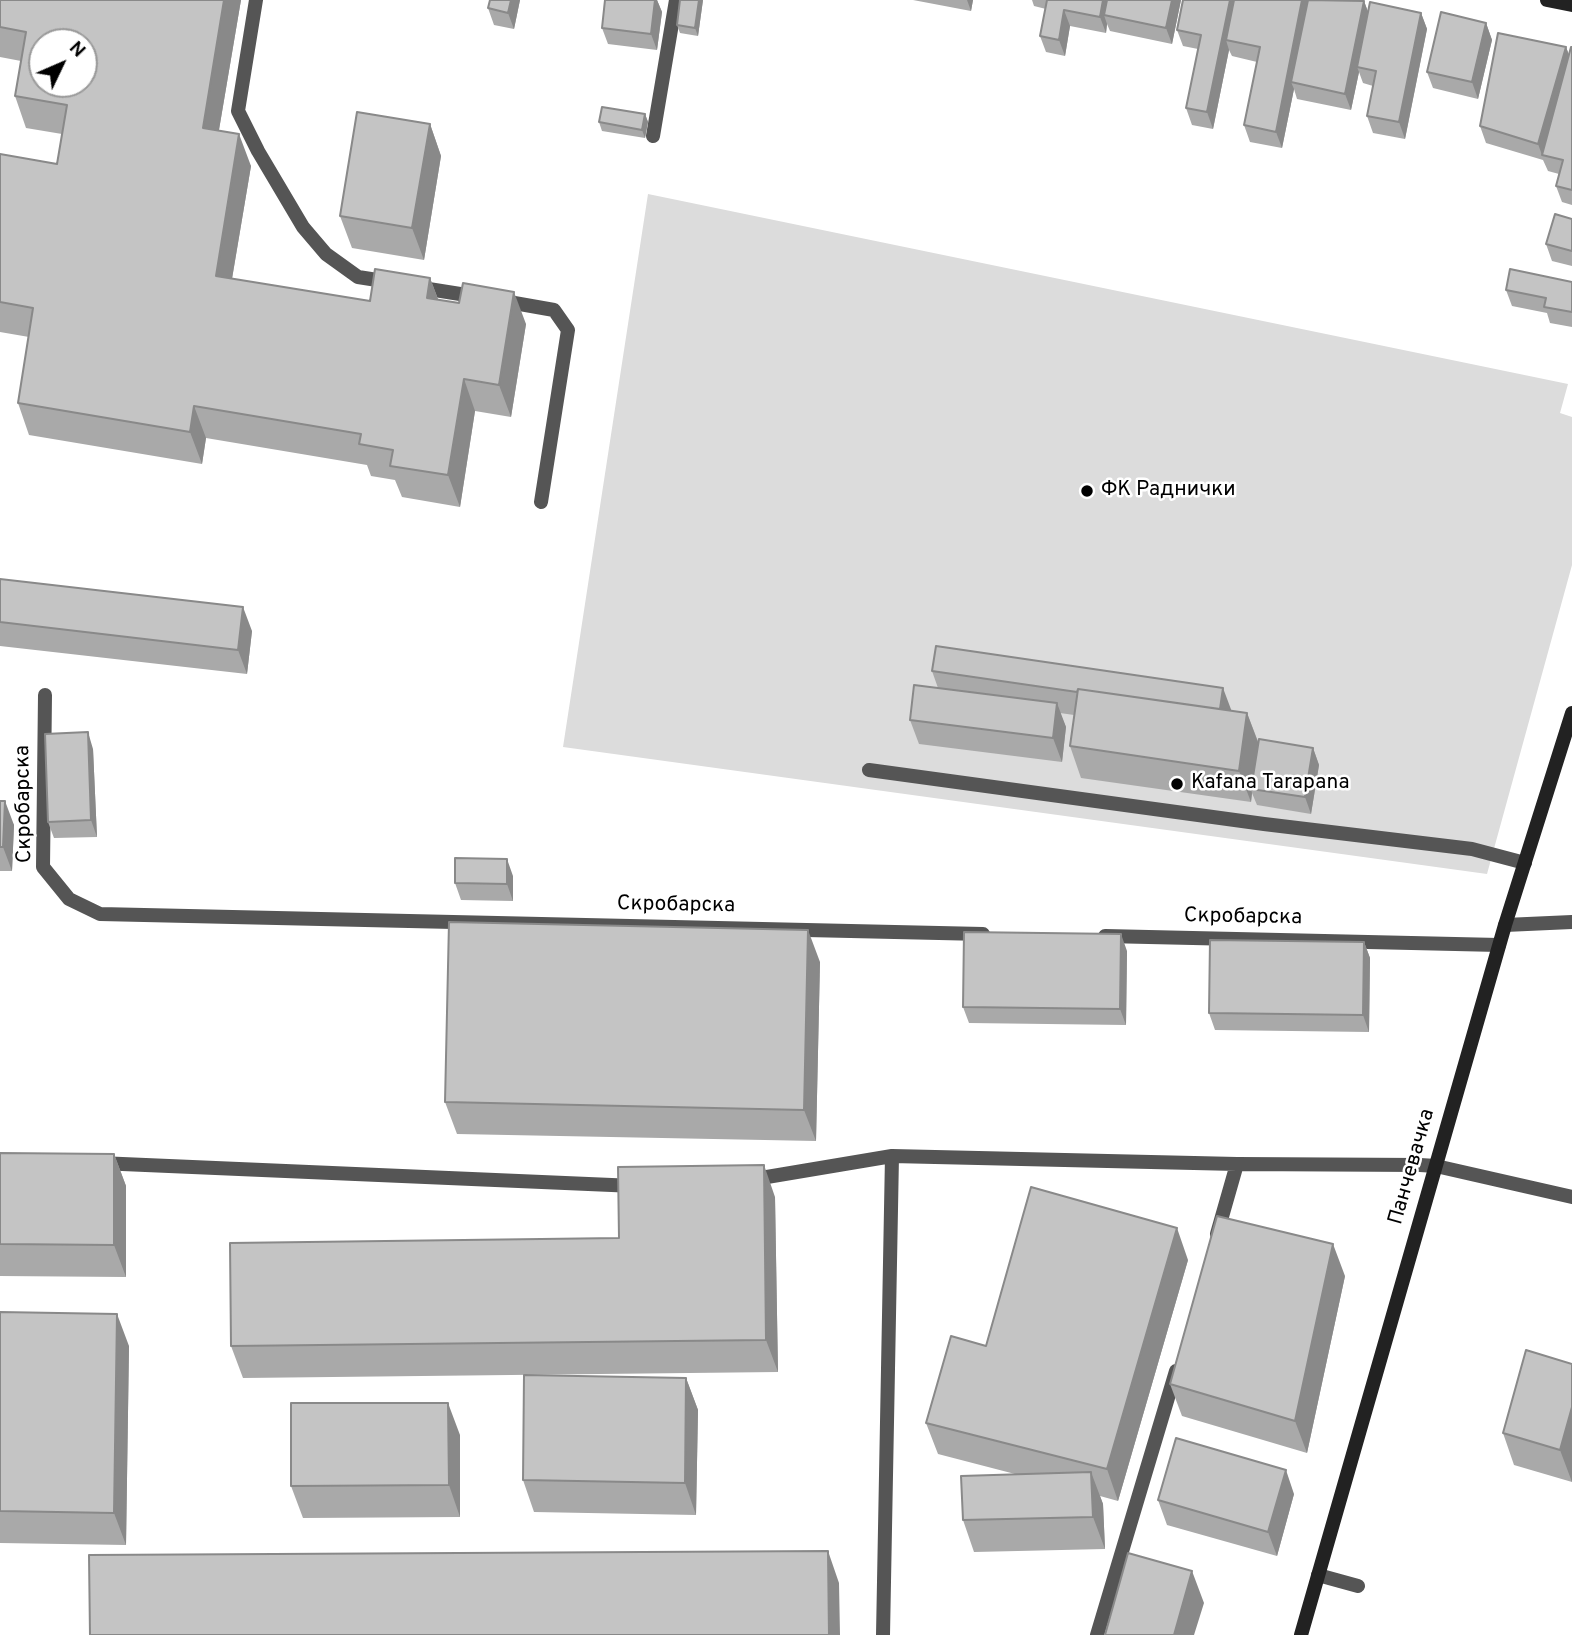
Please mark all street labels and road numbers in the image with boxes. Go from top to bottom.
street label: Скробарска [11,745,39,863]
street label: Скробарска [617,892,735,920]
street label: Скробарска [1184,904,1302,932]
street label: Панчевачка [1384,1106,1442,1228]

